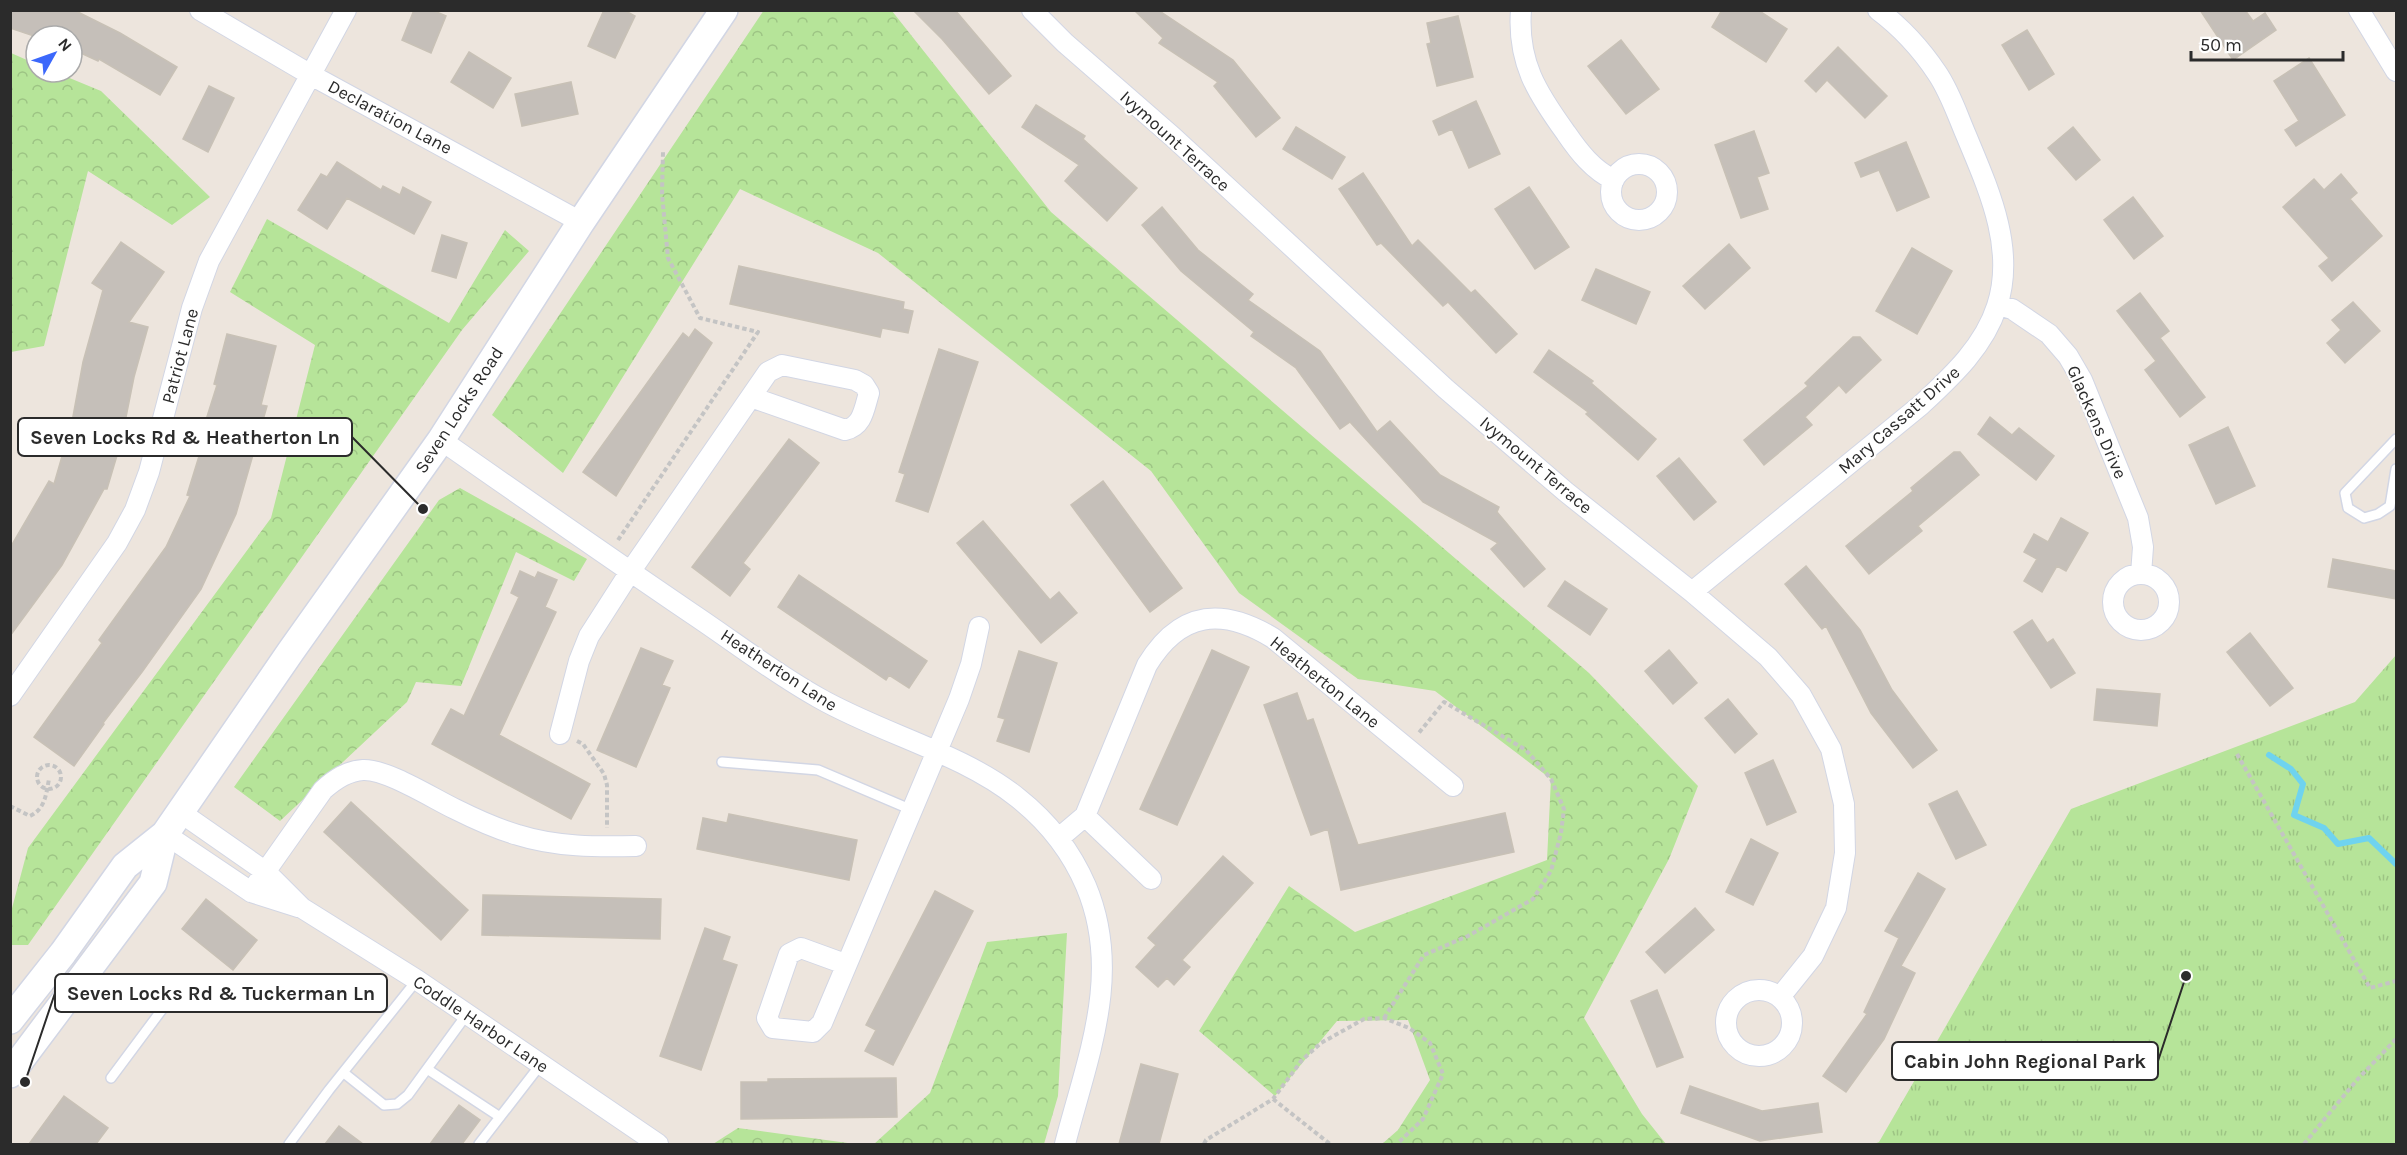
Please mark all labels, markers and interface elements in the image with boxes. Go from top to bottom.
north arrow [24,24,84,84]
scale bar [2191,24,2342,62]
text: N [54,34,76,55]
text: 50 m [2200,34,2242,56]
street label: Declaration Lane [324,75,456,159]
street label: Ivymount Terrace [1116,86,1234,196]
street label: Patriot Lane [157,306,203,406]
street label: Seven Locks Road [410,343,508,477]
street label: Mary Cassatt Drive [1834,361,1964,479]
street label: Glackens Drive [2062,362,2132,482]
street label: Ivymount Terrace [1475,411,1597,519]
callout: Seven Locks Rd & Heatherton Ln [18,418,352,456]
text: Seven Locks Rd & Heatherton Ln [30,426,340,449]
street label: Heatherton Lane [717,624,841,716]
street label: Heatherton Lane [1266,631,1384,733]
street label: Coddle Harbor Lane [409,970,553,1078]
callout: Seven Locks Rd & Tuckerman Ln [55,974,387,1012]
text: Seven Locks Rd & Tuckerman Ln [67,982,375,1005]
callout: Cabin John Regional Park [1892,1042,2158,1080]
text: Cabin John Regional Park [1904,1050,2146,1073]

